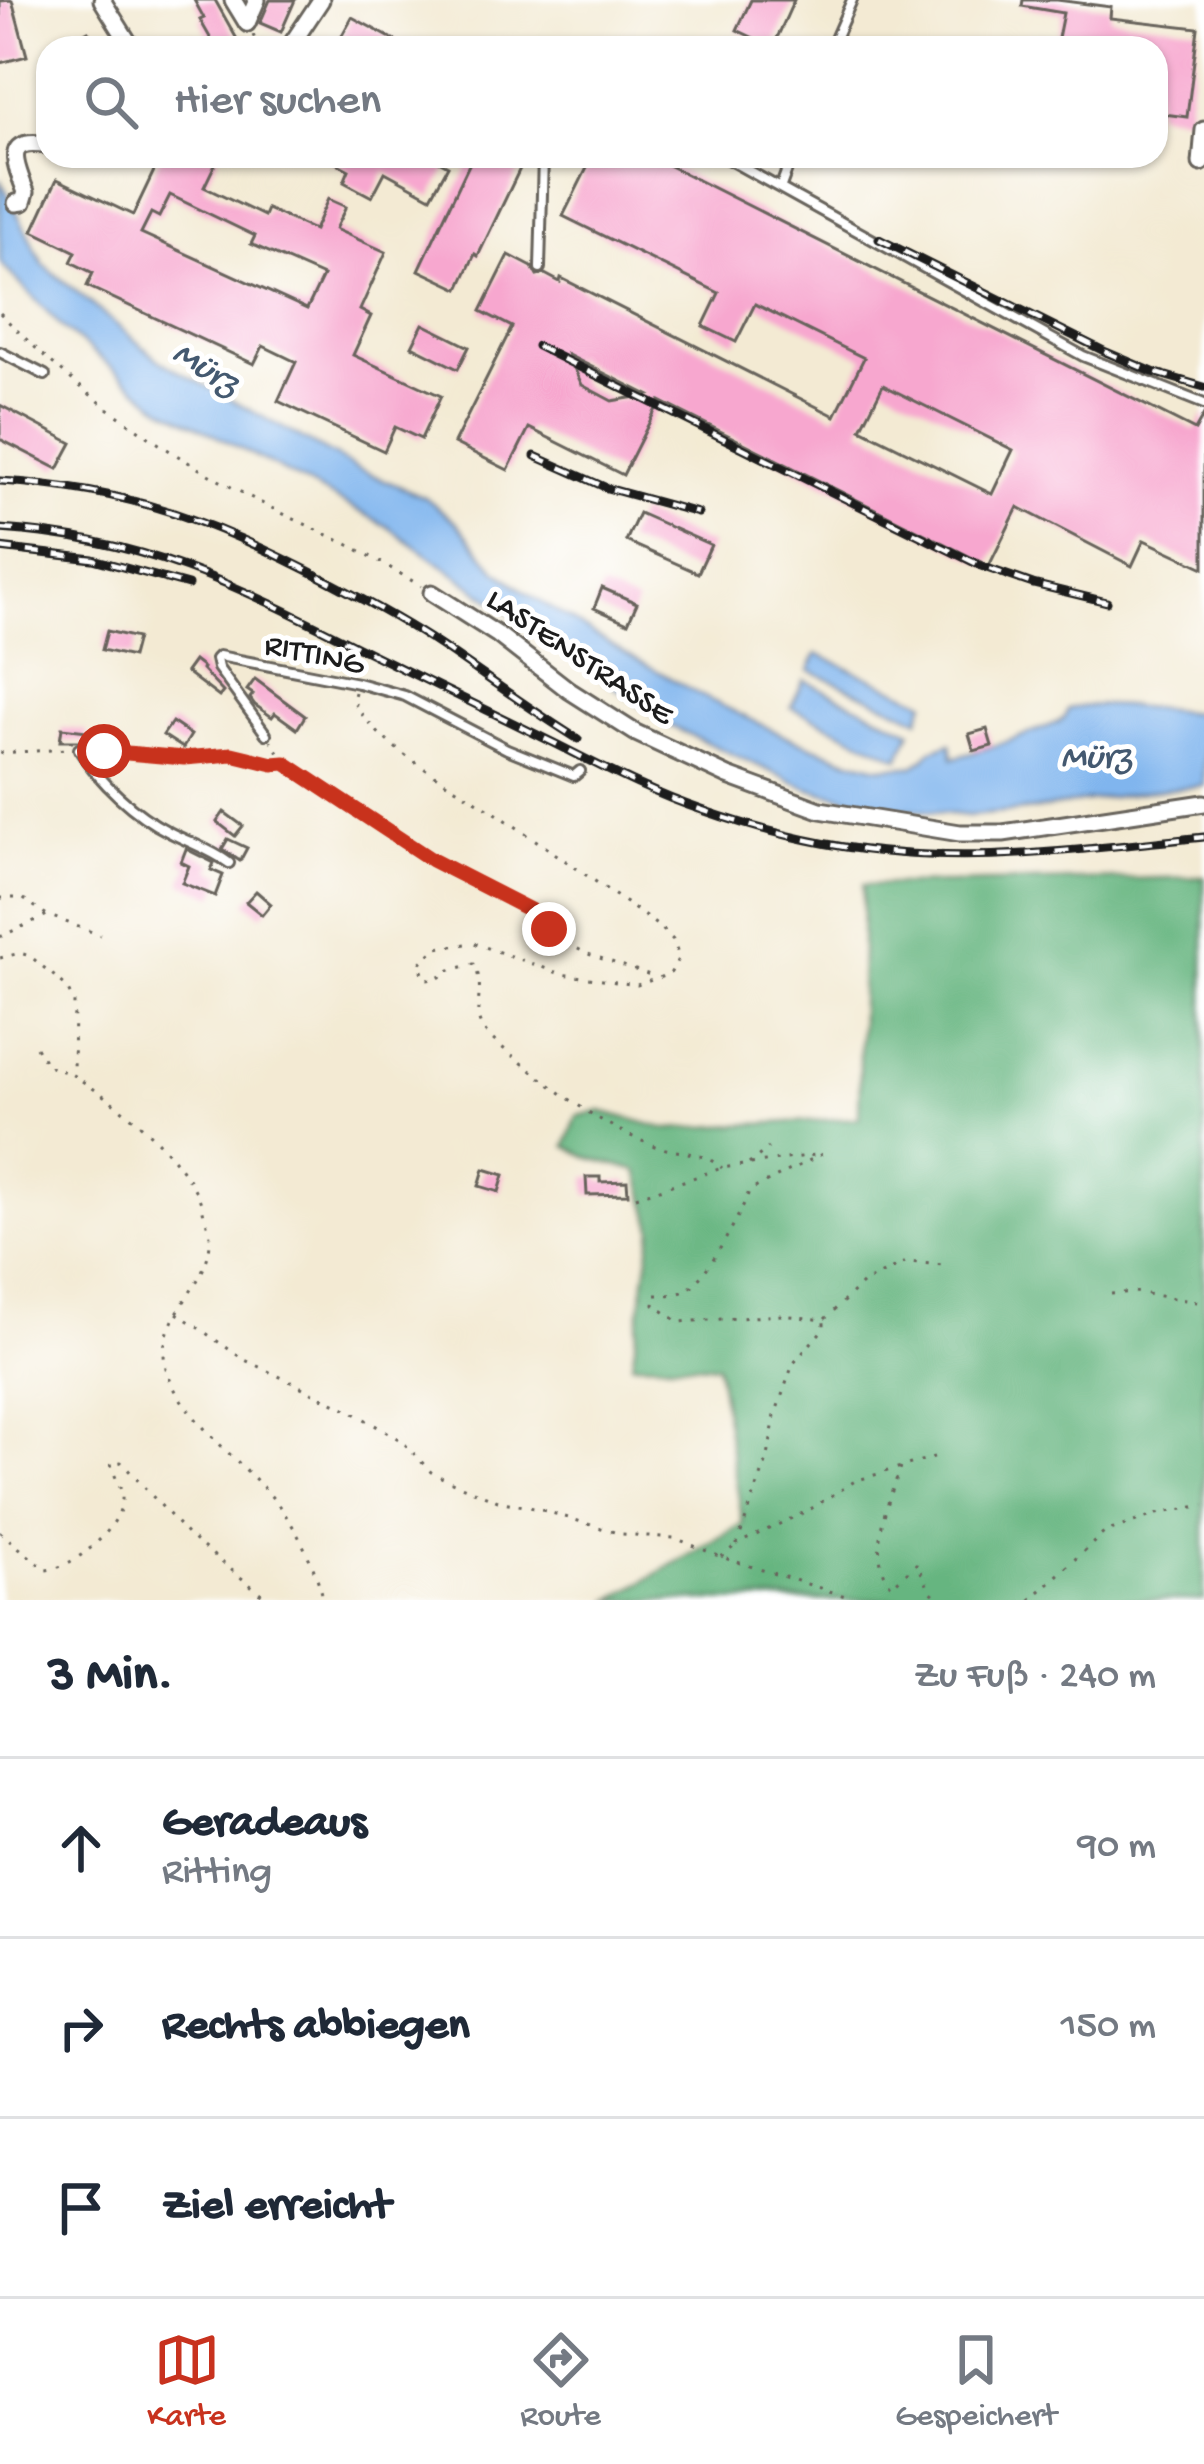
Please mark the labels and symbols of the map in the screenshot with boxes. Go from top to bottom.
water label: Mürz [163,334,248,409]
street label: LASTENSTRASSE [478,582,681,736]
street label: RITTING [260,628,368,686]
route start [77,724,131,778]
water label: Mürz [1061,738,1133,781]
route end [522,902,576,956]

